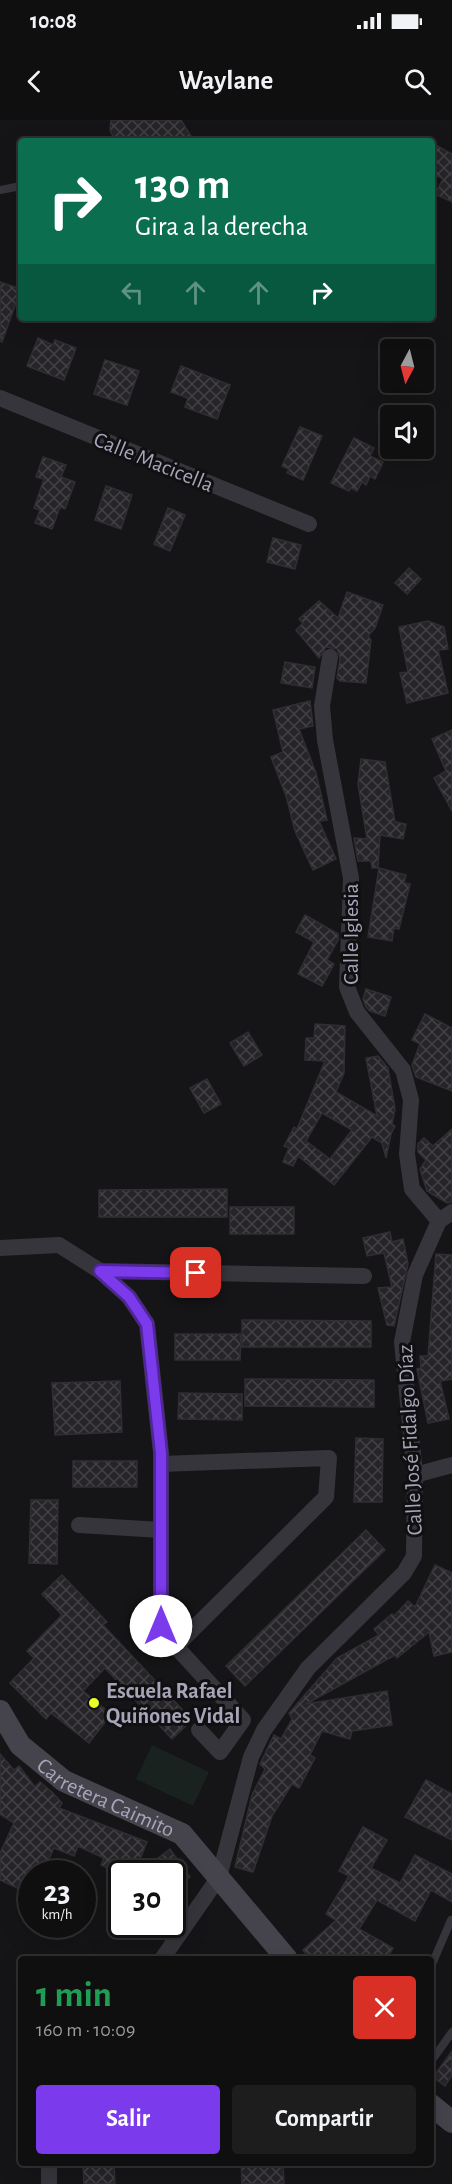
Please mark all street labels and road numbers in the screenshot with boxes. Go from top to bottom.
street label: Calle Macicella [91,428,217,496]
street label: Calle Iglesia [340,883,362,985]
street label: Calle José Fidalgo Díaz [394,1344,426,1536]
street label: Carretera Caimito [33,1754,178,1841]

